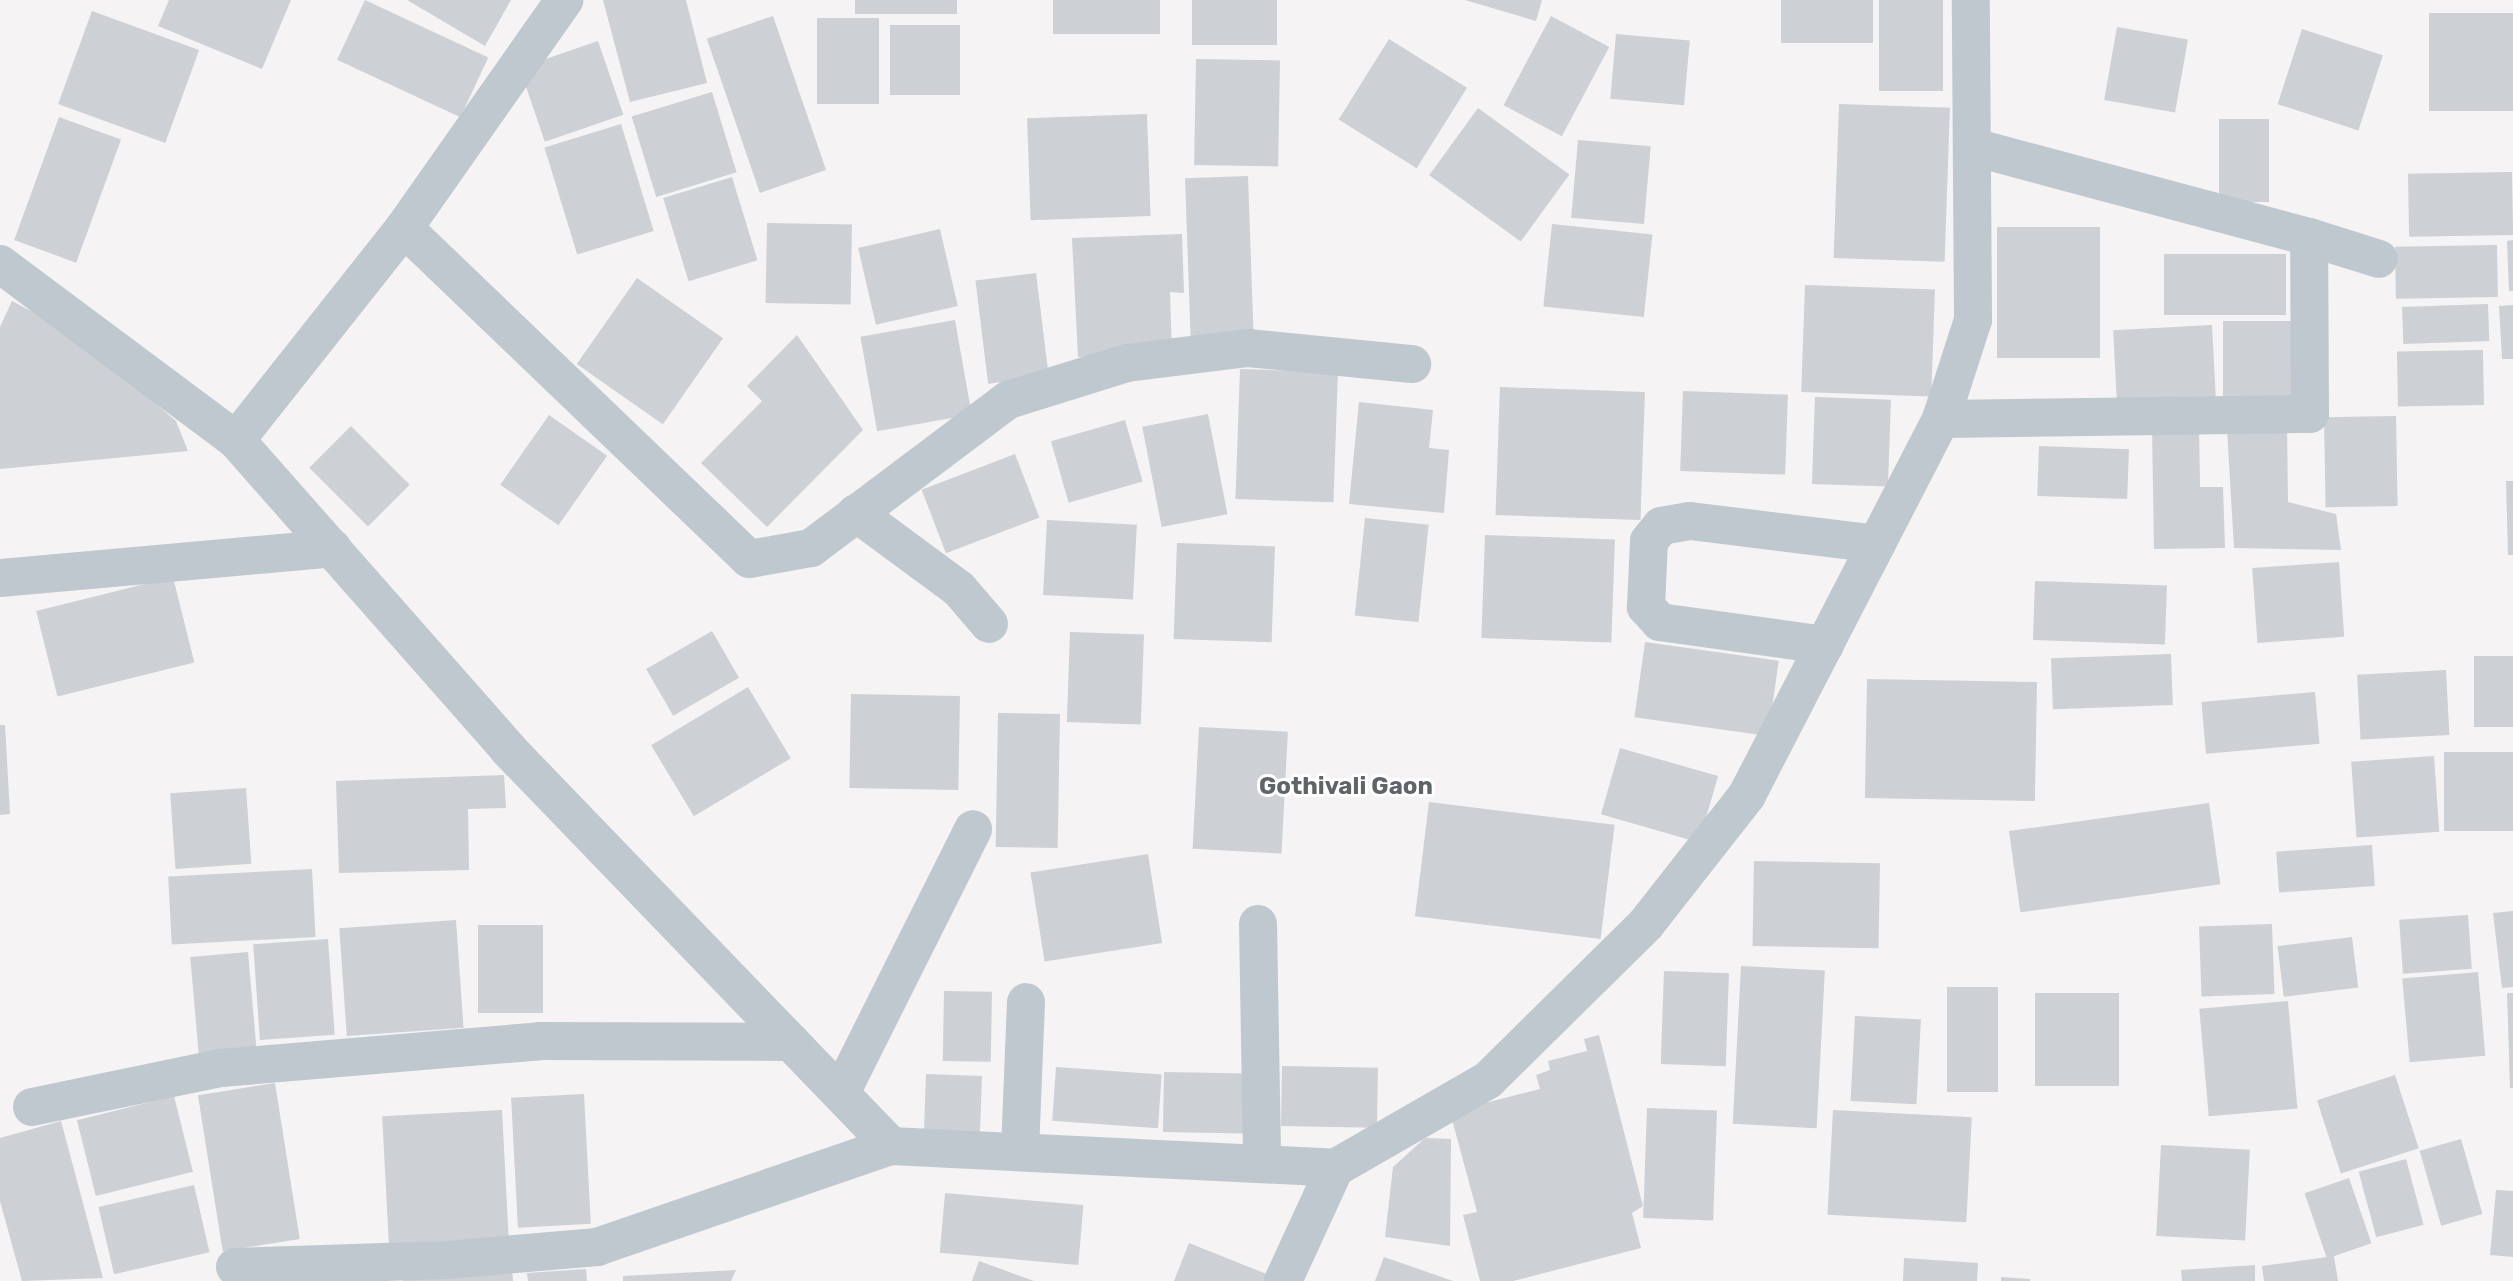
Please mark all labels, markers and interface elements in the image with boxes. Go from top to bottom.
district label: Gothivali Gaon [1259,773,1433,801]

